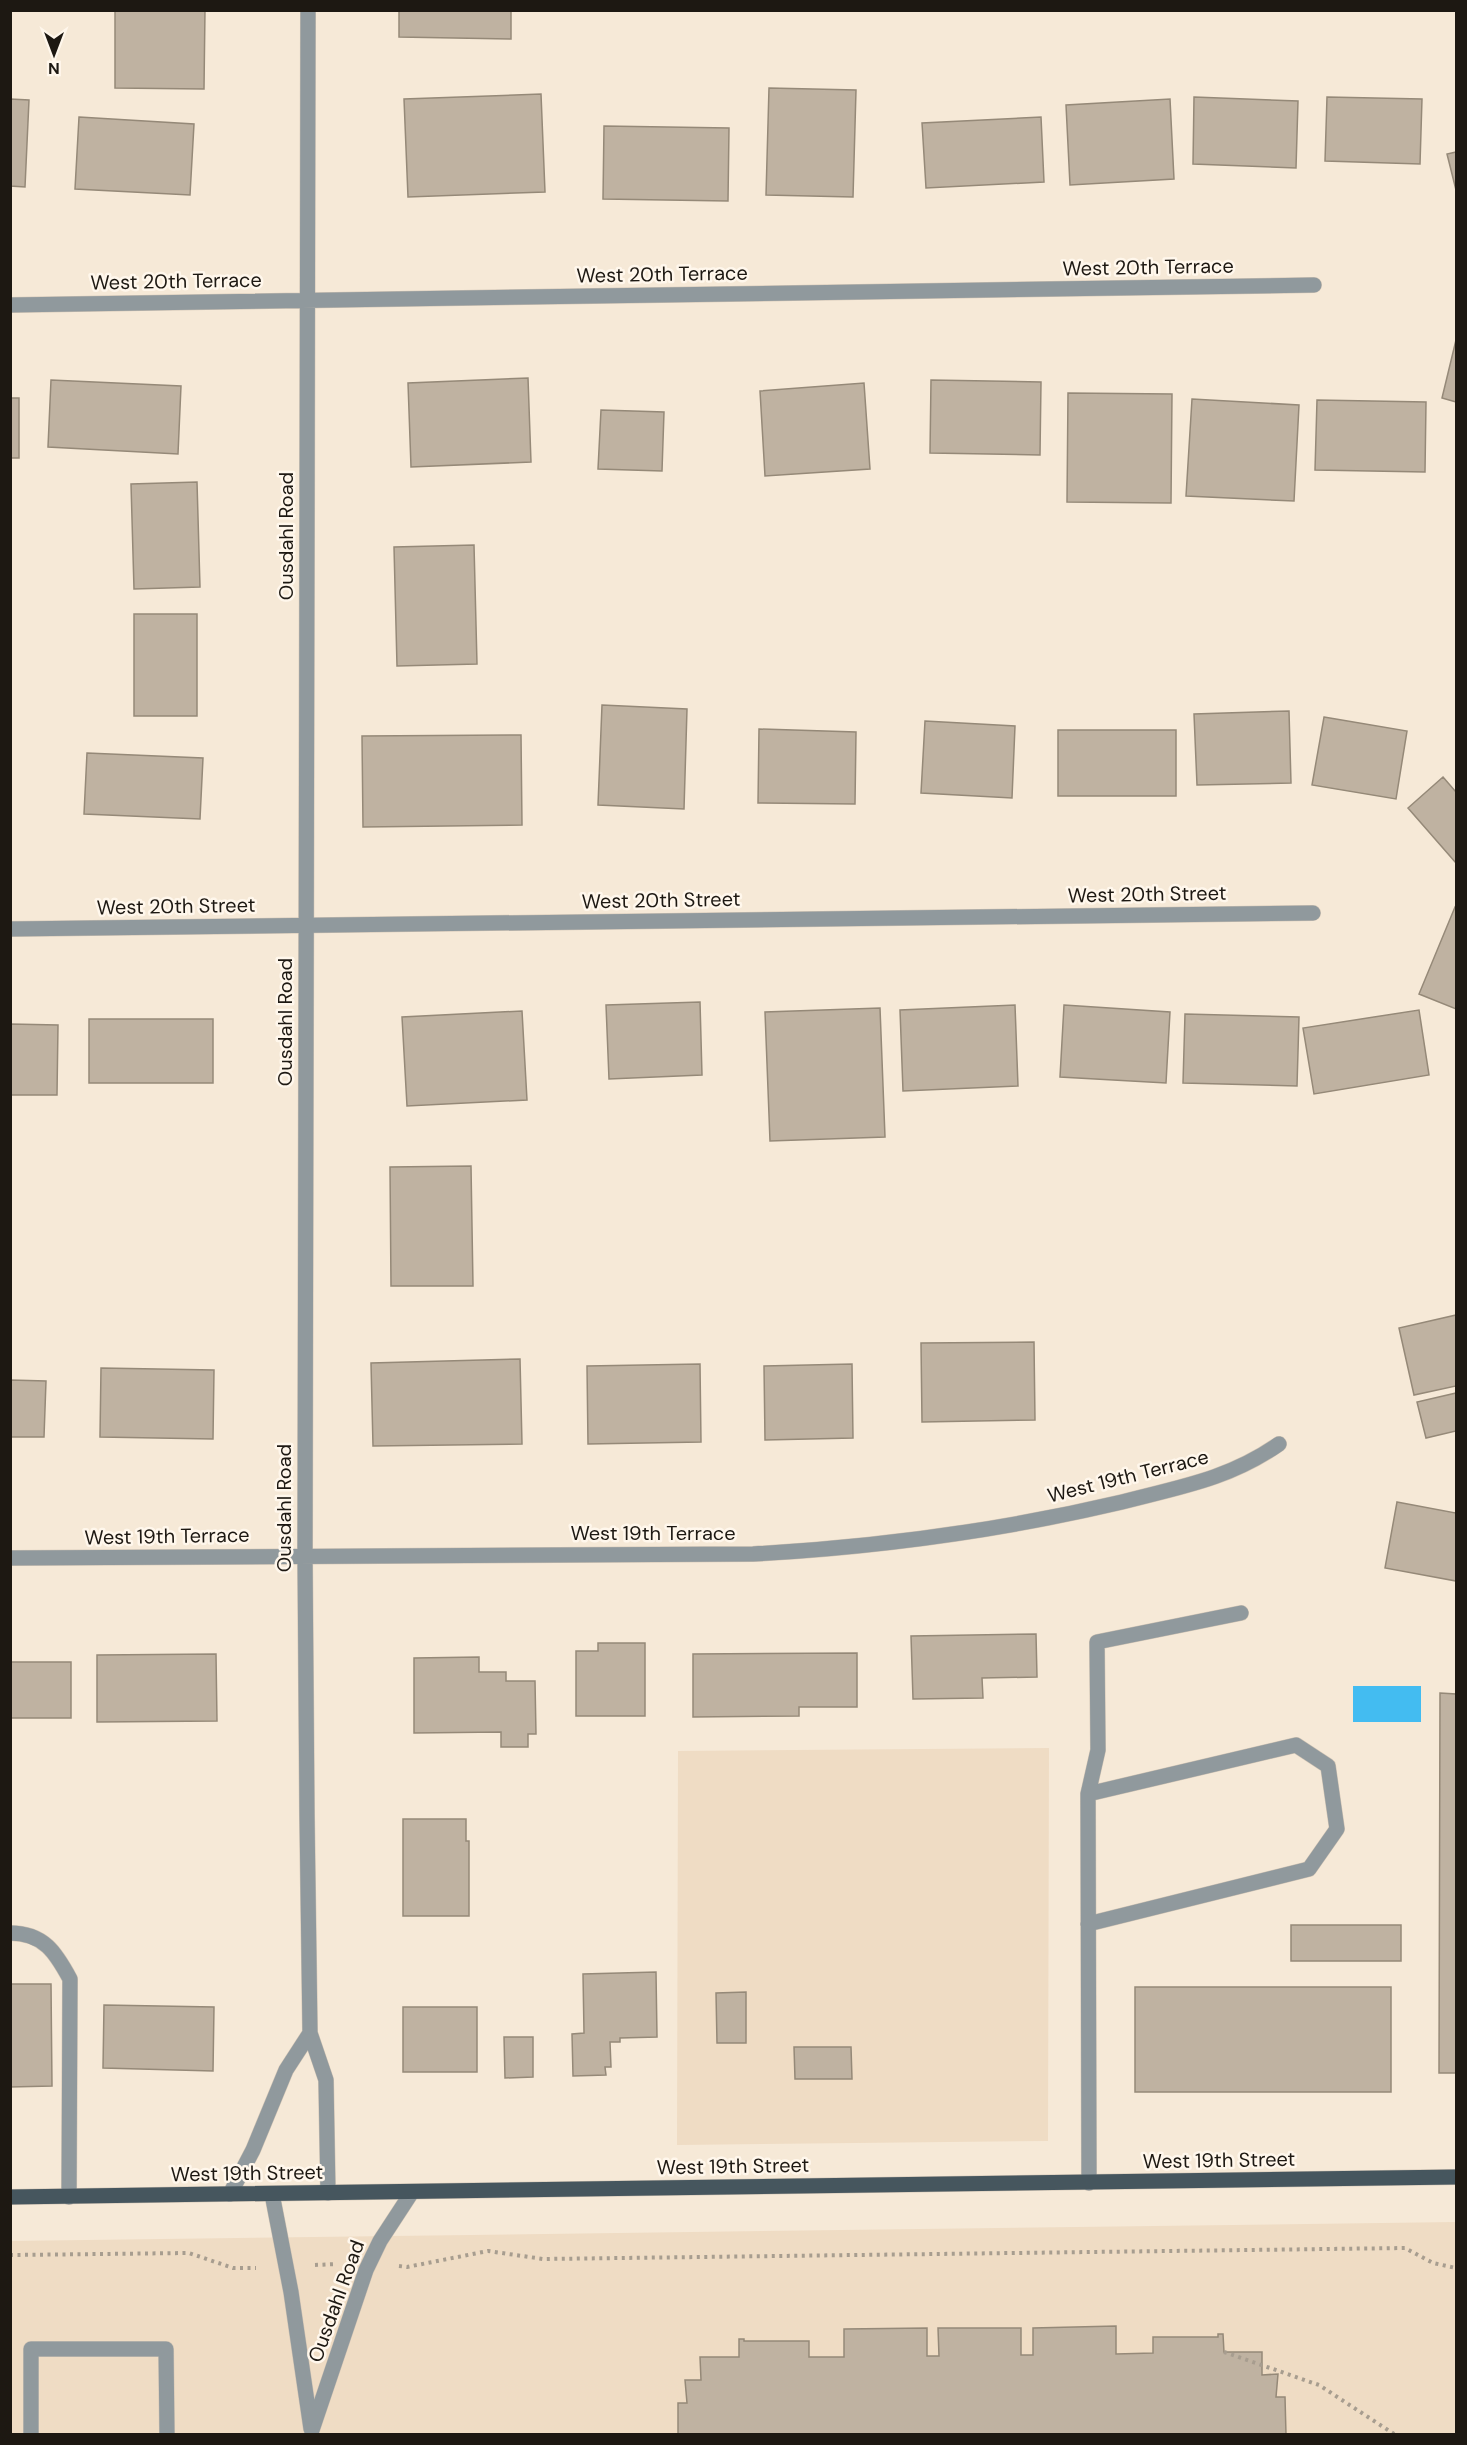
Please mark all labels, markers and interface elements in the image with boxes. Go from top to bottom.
north arrow [24,24,84,84]
text: N [48,58,60,79]
street label: West 20th Terrace [1062,253,1234,281]
street label: West 20th Terrace [576,260,748,288]
street label: West 20th Terrace [90,267,262,295]
street label: Ousdahl Road [273,472,299,600]
street label: West 20th Street [1067,880,1227,908]
street label: West 20th Street [581,886,741,914]
street label: West 20th Street [96,892,256,920]
street label: Ousdahl Road [272,958,298,1086]
street label: West 19th Terrace [1045,1443,1211,1509]
street label: Ousdahl Road [271,1444,297,1572]
street label: West 19th Terrace [570,1520,736,1546]
street label: West 19th Terrace [84,1522,250,1550]
street label: West 19th Street [1142,2146,1296,2174]
street label: West 19th Street [656,2152,810,2180]
street label: West 19th Street [170,2159,324,2187]
street label: Ousdahl Road [302,2236,370,2366]

